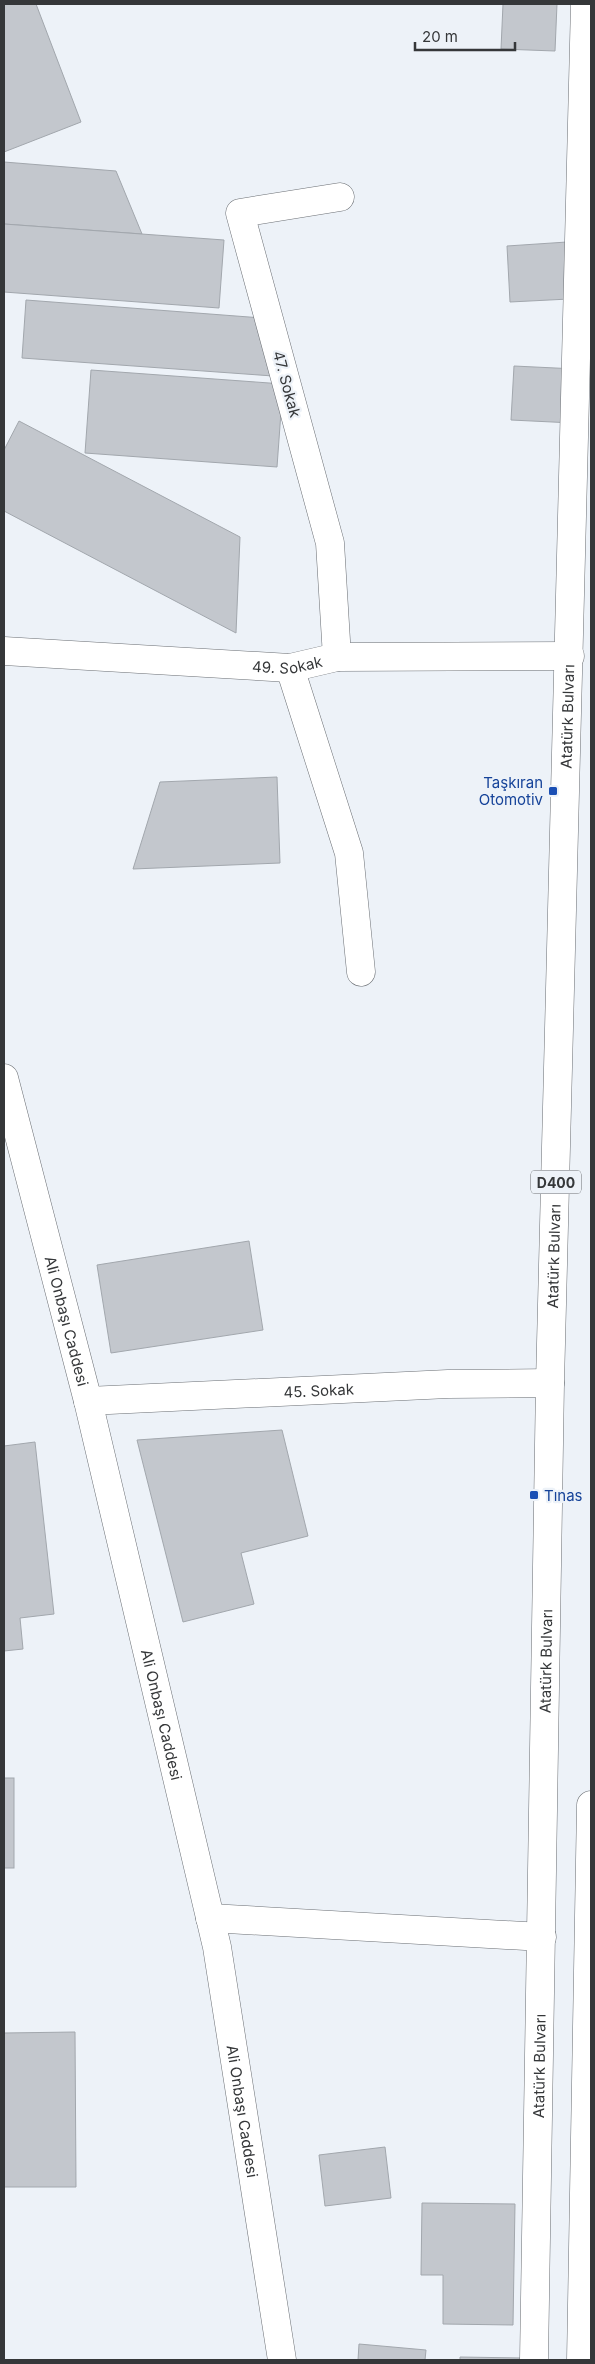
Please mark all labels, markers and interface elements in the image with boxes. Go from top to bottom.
scale bar [415,20,515,52]
text: 20 m [422,27,458,46]
street label: 47. Sokak [269,349,305,420]
street label: 49. Sokak [252,651,325,677]
street label: Atatürk Bulvarı [556,664,578,769]
place label: Taşkıran Otomotiv [479,773,544,809]
marker: Taşkıran Otomotiv [547,785,559,797]
road number: D400 [531,1170,581,1194]
street label: Atatürk Bulvarı [542,1204,564,1309]
street label: Ali Onbaşı Caddesi [41,1254,93,1388]
street label: 45. Sokak [283,1379,355,1401]
place label: Tınas [544,1486,583,1505]
marker: Tınas [528,1489,540,1501]
street label: Atatürk Bulvarı [535,1609,556,1713]
street label: Ali Onbaşı Caddesi [137,1647,187,1782]
street label: Atatürk Bulvarı [528,2014,549,2118]
street label: Ali Onbaşı Caddesi [223,2044,263,2179]

